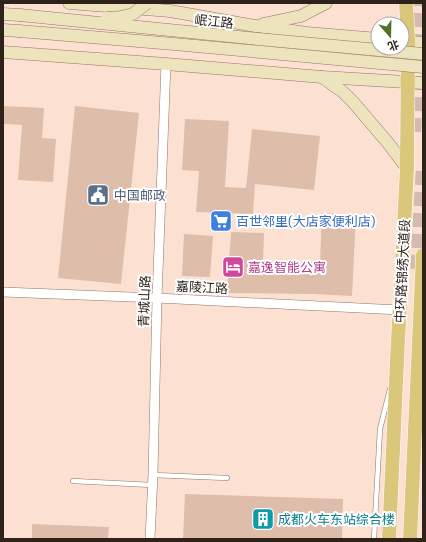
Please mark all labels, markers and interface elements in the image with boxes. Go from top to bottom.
street label: 岷江路 [194,11,234,31]
north arrow [370,16,410,56]
text: 北 [386,38,401,54]
public building icon: 中国邮政 [85,182,111,208]
place label: 中国邮政 [114,187,166,203]
supermarket icon: 百世邻里(大店家便利店) [208,208,234,234]
place label: 百世邻里(大店家便利店) [236,213,375,229]
street label: 中环路锦绣大道段 [391,219,413,323]
hotel icon: 嘉逸智能公寓 [220,254,246,280]
place label: 嘉逸智能公寓 [248,259,326,275]
street label: 青城山路 [135,275,153,327]
street label: 嘉陵江路 [176,278,228,296]
building icon: 成都火车东站综合楼 [250,506,276,532]
place label: 成都火车东站综合楼 [278,511,395,527]

